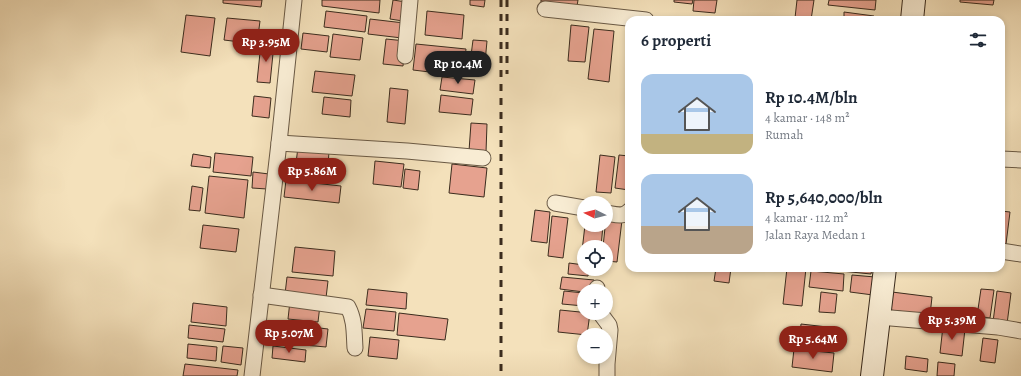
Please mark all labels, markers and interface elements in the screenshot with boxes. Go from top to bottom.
pin: Rp 3.95M [225,29,307,63]
text: 6 properti [641,29,711,52]
icon: filters [967,29,989,51]
text: Rp 3.95M [242,33,290,50]
pin: Rp 10.4M [417,51,499,85]
text: Rp 10.4M [433,55,483,72]
text: Rp 10.4M/bln [765,86,858,109]
icon: home [673,90,721,138]
text: 4 kamar · 148 m² [765,109,850,126]
text: Rumah [765,126,803,143]
pin: Rp 5.86M [271,158,353,192]
text: Rp 5.86M [287,162,337,179]
text: Rp 5,640,000/bln [765,186,883,209]
icon: home [673,190,721,238]
north arrow [577,196,613,232]
map controls [577,196,613,364]
text: 4 kamar · 112 m² [765,209,848,226]
text: Jalan Raya Medan 1 [765,226,865,243]
button: locate [577,240,613,276]
button: + [577,284,613,320]
pin: Rp 5.39M [911,307,993,341]
text: Rp 5.39M [928,311,976,328]
pin: Rp 5.07M [248,320,330,354]
text: Rp 5.07M [264,324,314,341]
pin: Rp 5.64M [772,326,854,360]
button: − [577,328,613,364]
text: Rp 5.64M [788,330,838,347]

